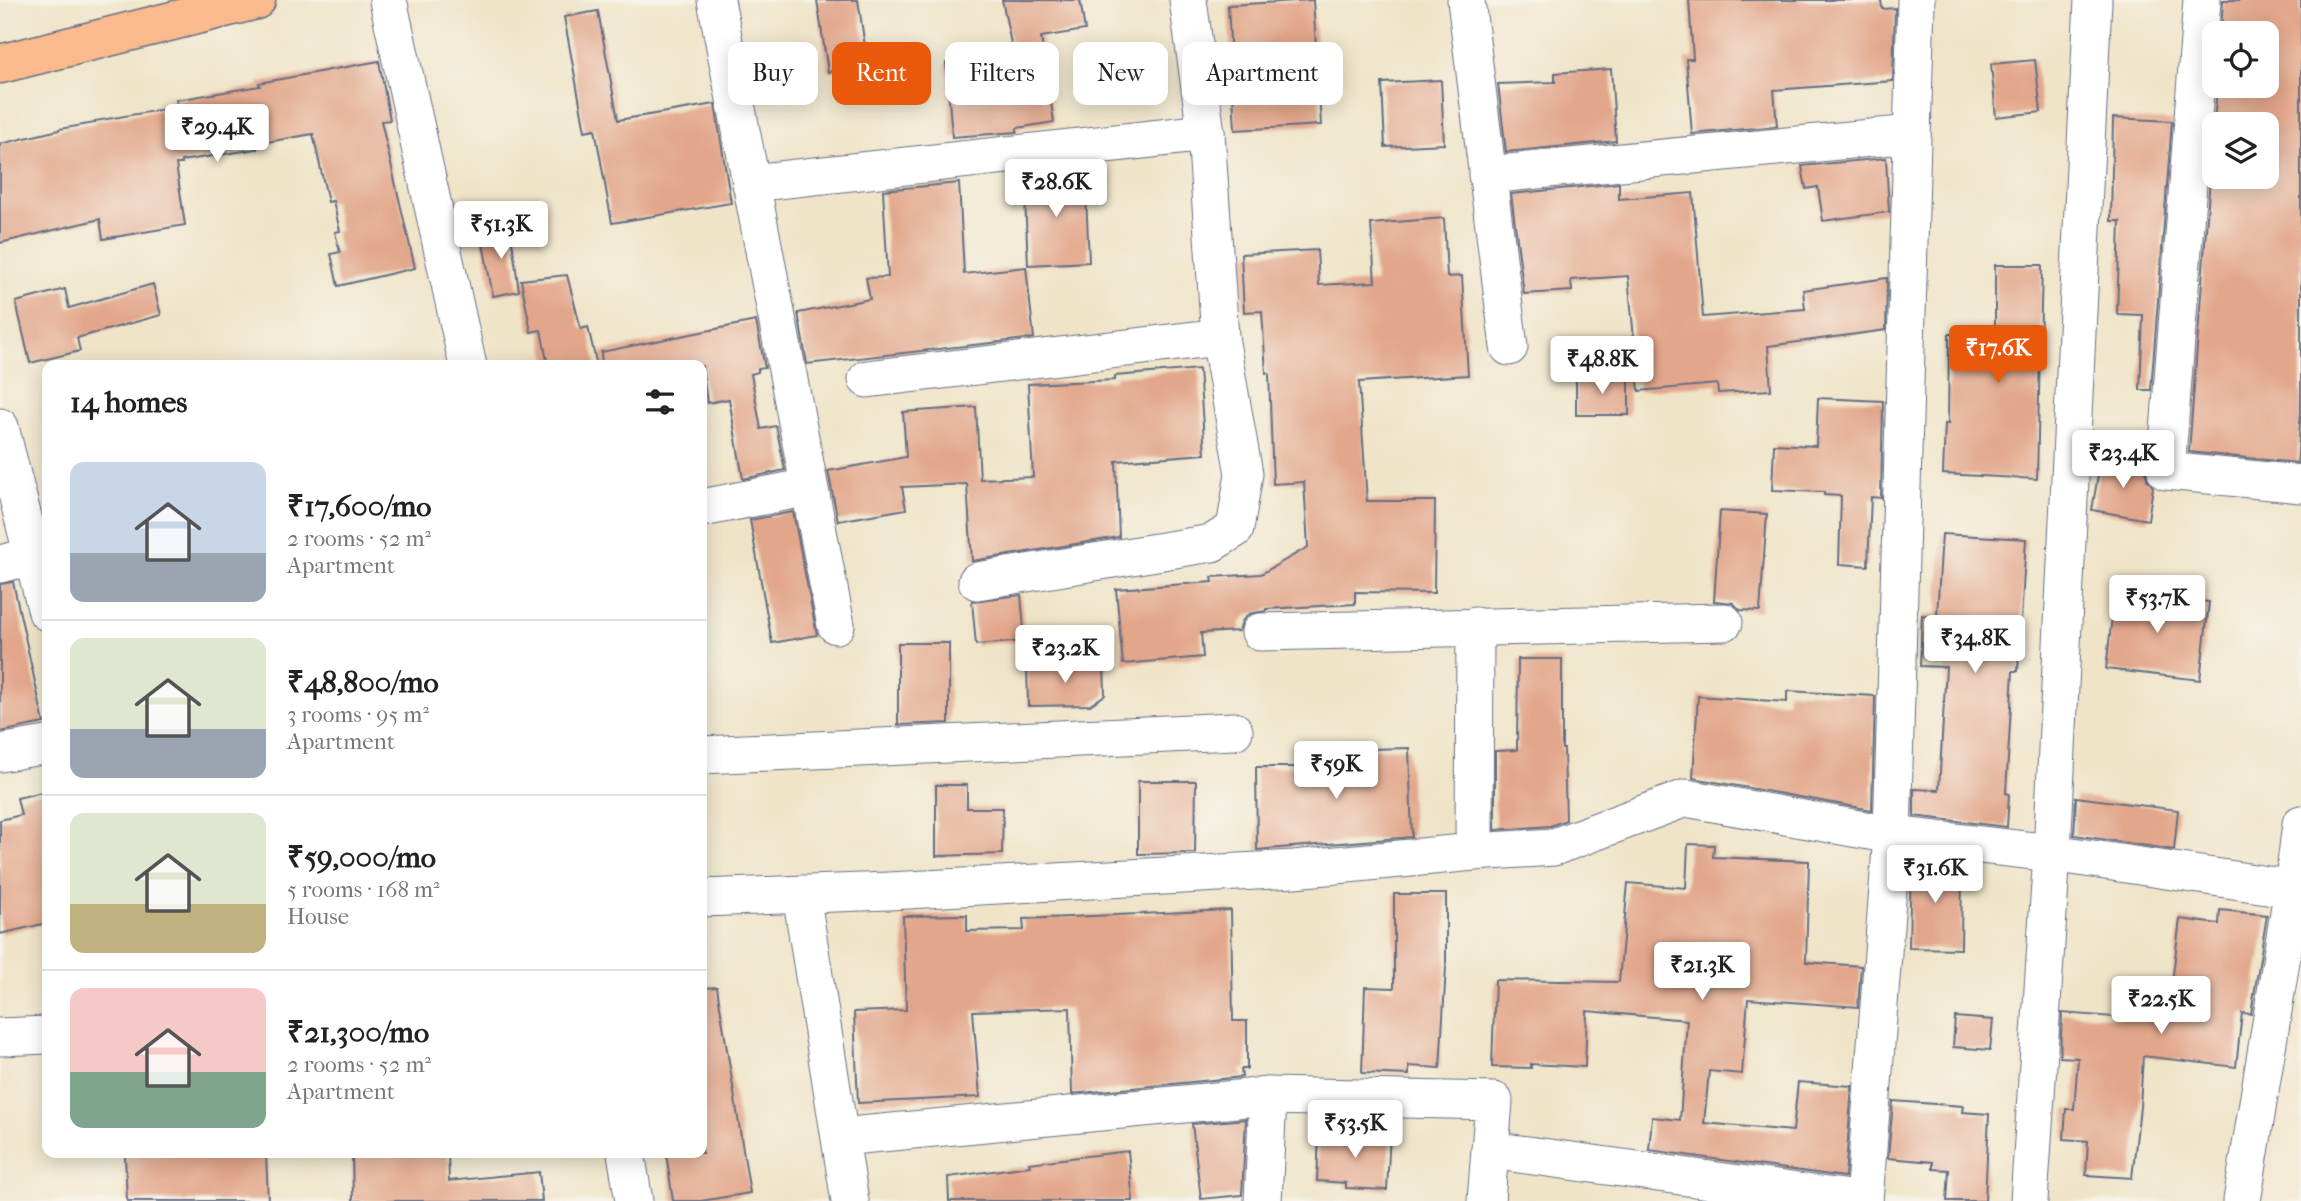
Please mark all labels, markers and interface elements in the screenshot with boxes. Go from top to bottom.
map controls [2202,21,2279,189]
button: locate [2202,21,2279,98]
chip: Buy [728,42,818,105]
chip: Rent [832,42,931,105]
chip: Filters [945,42,1059,105]
chip: New [1073,42,1168,105]
chip: Apartment [1182,42,1343,105]
pin: ₹29.4K [160,104,274,164]
button: layers [2202,112,2279,189]
text: ₹29.4K [181,113,253,140]
pin: ₹28.6K [999,160,1113,219]
text: ₹28.6K [1021,168,1091,195]
pin: ₹51.3K [444,202,558,261]
text: ₹51.3K [470,210,532,237]
pin: ₹17.6K [1941,326,2055,385]
text: ₹17.6K [1965,334,2031,361]
pin: ₹48.8K [1545,336,1659,396]
text: ₹48.8K [1567,345,1638,372]
icon: filters [641,383,679,421]
text: 14 homes [70,385,187,420]
pin: ₹23.4K [2066,430,2180,490]
text: ₹23.4K [2088,439,2158,466]
text: ₹17,600/mo [287,489,432,524]
icon: home [126,490,210,574]
text: 2 rooms · 52 m² [287,525,431,552]
text: Apartment [287,552,395,579]
pin: ₹53.7K [2100,576,2214,635]
text: ₹53.7K [2125,584,2189,611]
pin: ₹34.8K [1918,616,2032,675]
text: ₹34.8K [1940,624,2010,651]
pin: ₹23.2K [1008,626,1122,685]
text: ₹23.2K [1031,634,1099,661]
text: ₹48,800/mo [287,665,439,700]
icon: home [126,666,210,750]
text: 3 rooms · 95 m² [287,701,429,728]
text: Apartment [287,728,395,755]
pin: ₹59K [1295,742,1377,801]
text: ₹59K [1310,750,1362,777]
text: ₹59,000/mo [287,840,436,875]
icon: home [126,841,210,925]
pin: ₹31.6K [1878,846,1992,905]
text: ₹31.6K [1903,854,1967,881]
text: 5 rooms · 168 m² [287,876,440,903]
text: House [287,903,349,930]
pin: ₹21.3K [1645,942,1759,1002]
text: ₹21.3K [1670,951,1734,978]
pin: ₹22.5K [2104,976,2218,1036]
text: ₹22.5K [2128,985,2194,1012]
text: ₹21,300/mo [287,1015,429,1050]
icon: home [126,1016,210,1100]
text: 2 rooms · 52 m² [287,1051,431,1078]
text: Apartment [287,1078,395,1105]
pin: ₹53.5K [1298,1100,1412,1160]
text: ₹53.5K [1324,1109,1386,1136]

